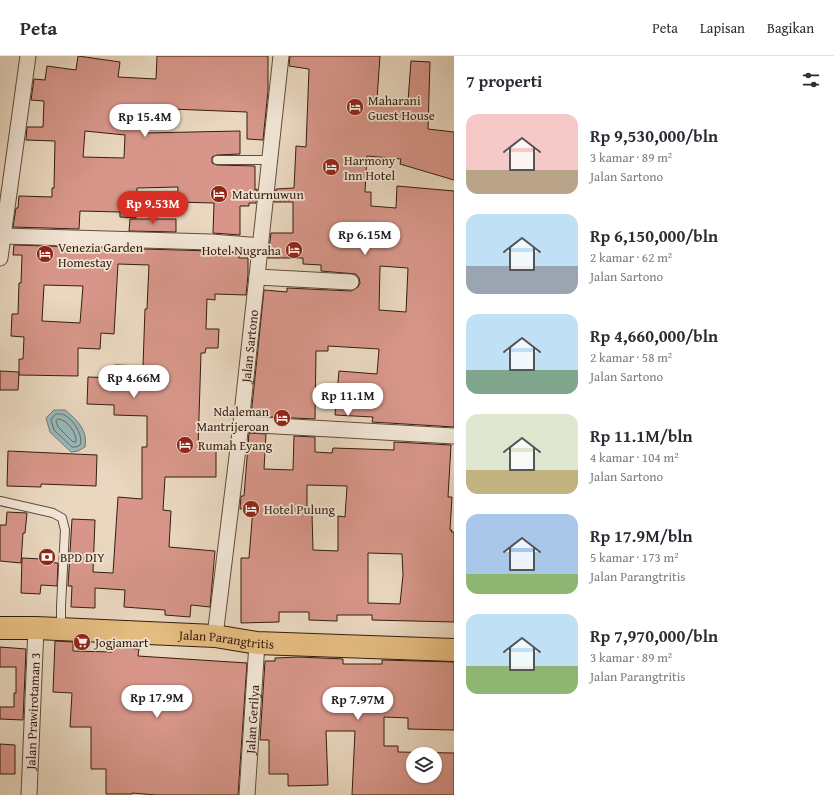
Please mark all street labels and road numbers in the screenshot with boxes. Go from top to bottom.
street label: Jalan Sartono [236,308,263,386]
street label: Jalan Parangtritis [177,625,274,654]
street label: Jalan Prawirotaman 3 [21,652,45,772]
street label: Jalan Gerilya [241,683,264,756]

